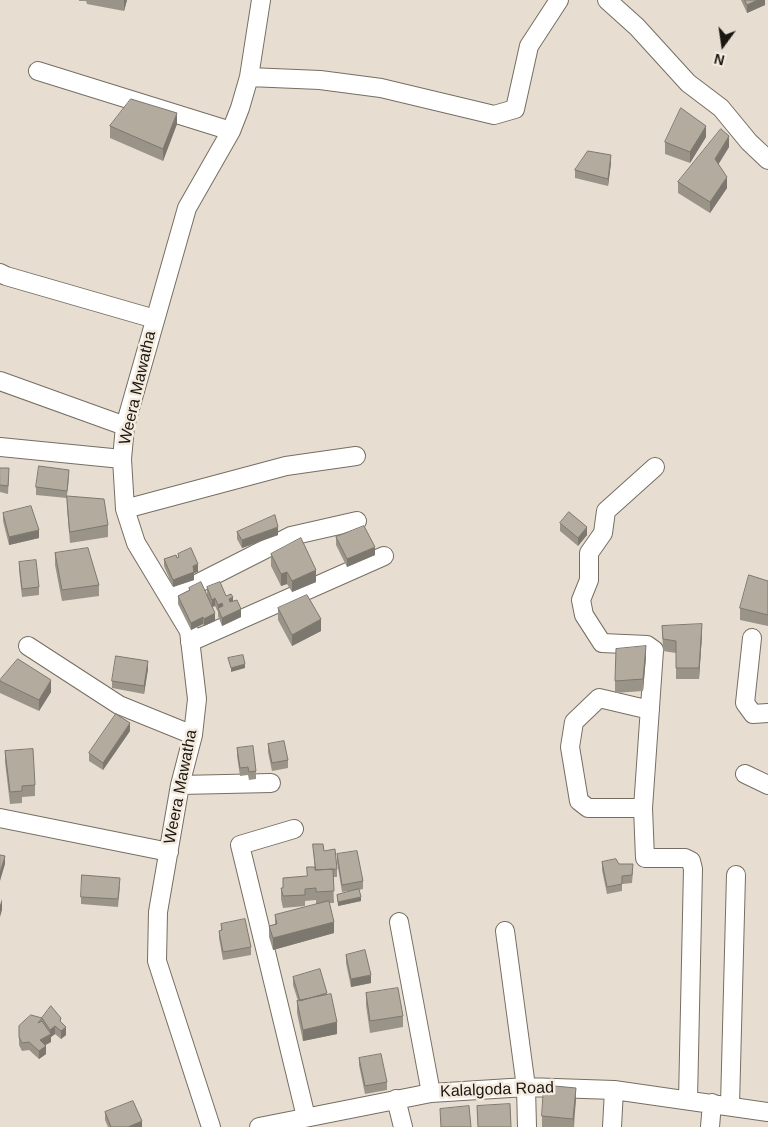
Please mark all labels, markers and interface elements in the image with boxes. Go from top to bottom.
north arrow [698,20,748,70]
text: N [713,51,726,69]
street label: Weera Mawatha [116,329,160,447]
street label: Weera Mawatha [160,728,202,846]
street label: Kalalgoda Road [440,1078,554,1102]

